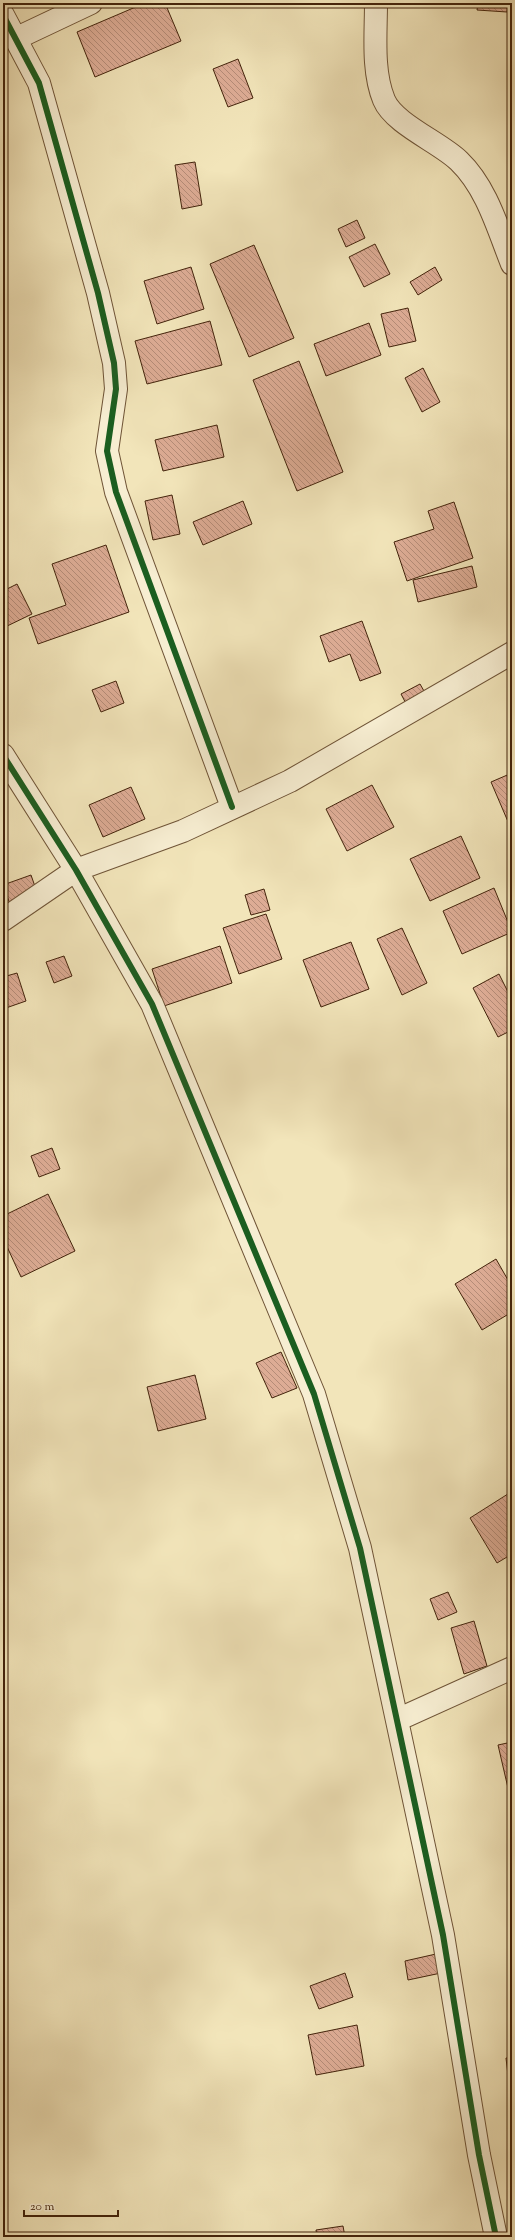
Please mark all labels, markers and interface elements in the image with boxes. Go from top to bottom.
scale bar [24,2192,118,2218]
text: 20 m [30,2198,55,2216]

